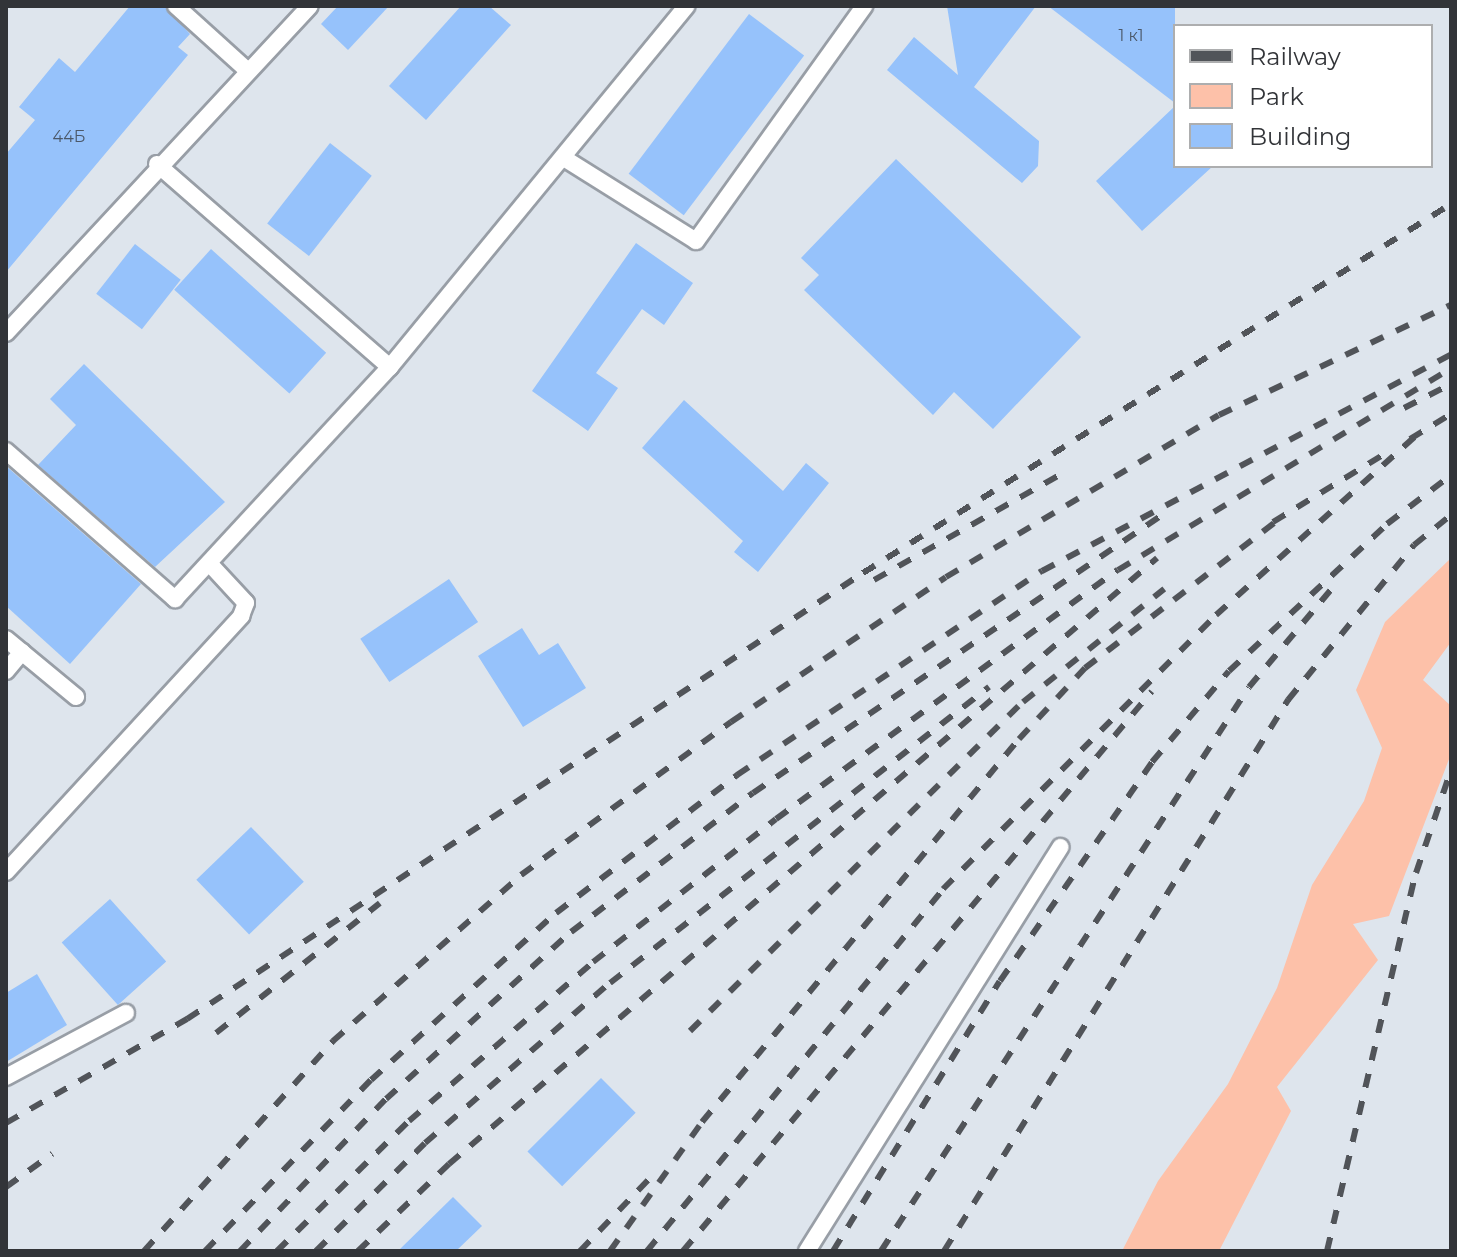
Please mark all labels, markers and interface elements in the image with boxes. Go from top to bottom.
legend [1173,24,1433,168]
house number: 1 к1 [1118,26,1144,46]
text: Railway [1249,42,1341,71]
text: Park [1249,82,1304,111]
text: Building [1249,122,1352,151]
house number: 44Б [53,127,85,147]

